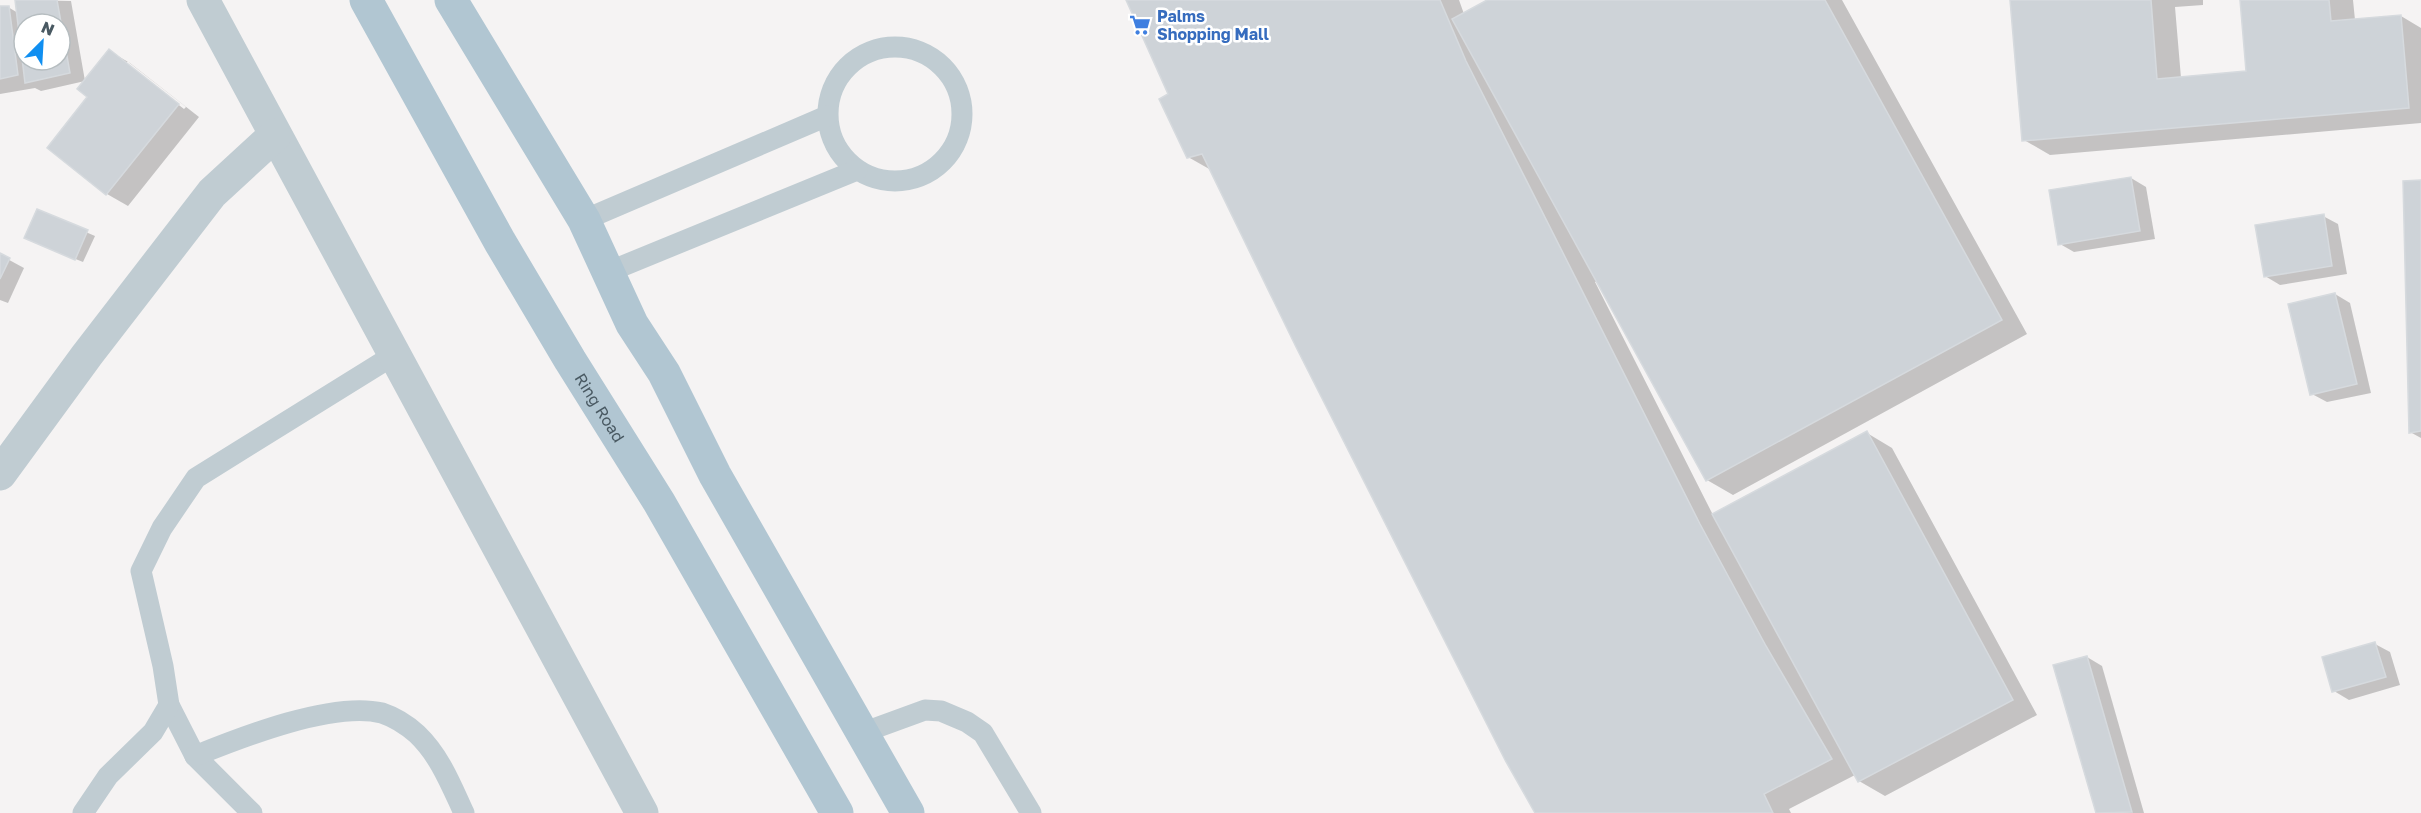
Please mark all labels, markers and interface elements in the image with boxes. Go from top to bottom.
place label: Palms Shopping Mall [1157,6,1269,44]
north arrow [12,12,72,72]
supermarket icon: Palms Shopping Mall [1128,13,1152,37]
text: N [38,17,58,40]
street label: Ring Road [571,369,629,446]

